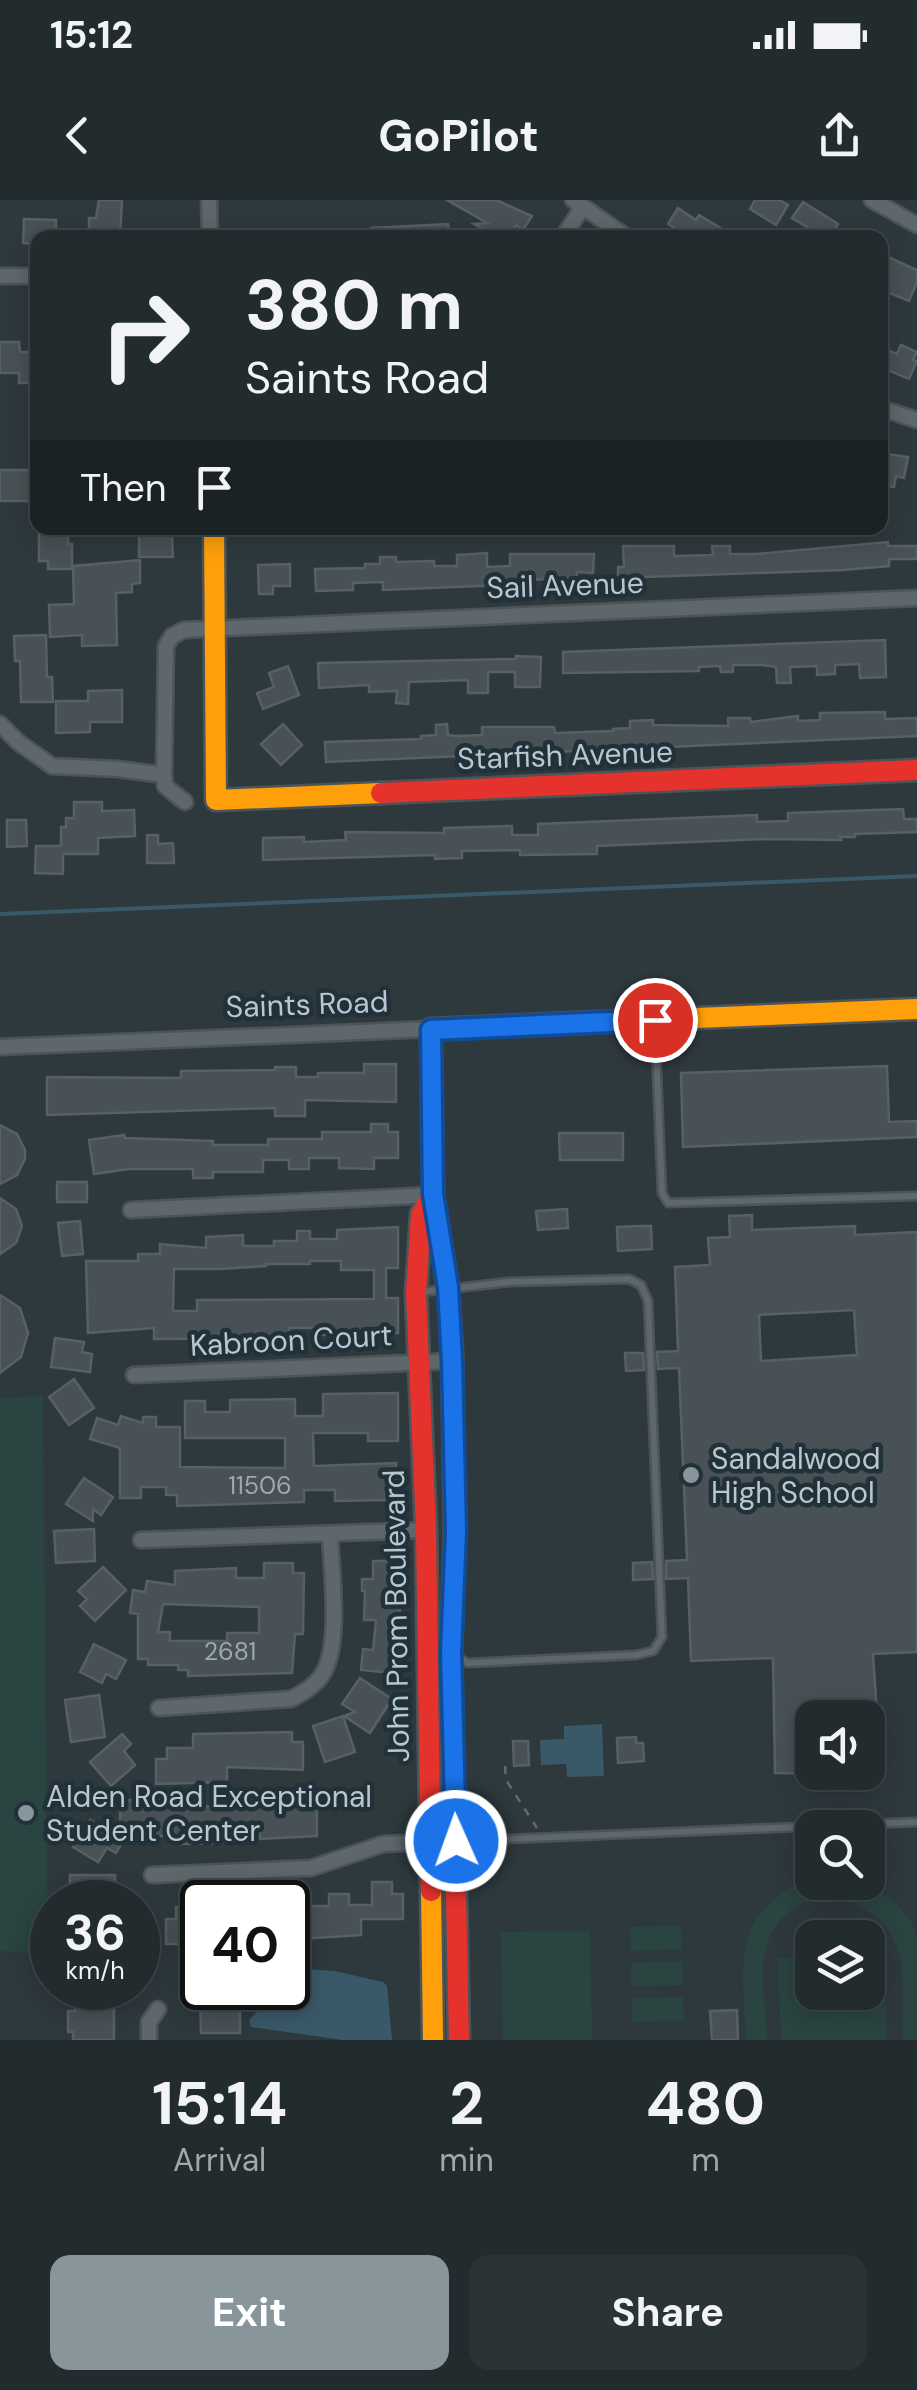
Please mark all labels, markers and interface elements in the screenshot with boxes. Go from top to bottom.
text: 15:12 [50,10,133,60]
text: GoPilot [378,106,539,165]
icon: back [50,108,105,163]
icon: share [812,108,867,163]
text: 380 m [245,260,463,351]
icon: right [80,270,210,400]
text: Saints Road [245,348,489,407]
icon: arrive [187,460,242,515]
text: Then [80,463,167,513]
street label: Sail Avenue [486,563,644,607]
street label: Starfish Avenue [457,732,673,778]
pin [613,978,698,1063]
street label: Saints Road [225,982,389,1026]
icon: arrive [628,993,683,1048]
street label: Kabroon Court [189,1315,393,1365]
place label: Sandalwood High School [711,1439,880,1512]
marker: Sandalwood High School [680,1464,702,1486]
house number: 11506 [228,1469,292,1502]
street label: John Prom Boulevard [374,1469,418,1763]
house number: 2681 [204,1635,256,1668]
map controls [795,1700,885,2010]
button: sound [795,1700,885,1790]
place label: Alden Road Exceptional Student Center [46,1777,372,1850]
position arrow [404,1789,508,1893]
marker: Alden Road Exceptional Student Center [15,1802,37,1824]
button: search [795,1810,885,1900]
speed limit sign: 40 [180,1880,310,2010]
text: 36 [64,1900,126,1966]
button: layers [795,1920,885,2010]
text: km/h [65,1954,125,1987]
text: 15:14 [152,2064,287,2143]
text: 2 [449,2064,484,2143]
text: 480 [646,2064,765,2143]
text: Arrival [173,2139,266,2181]
text: min [439,2139,494,2181]
text: m [691,2139,720,2181]
button: Exit [50,2255,449,2370]
button: Share [469,2255,867,2370]

